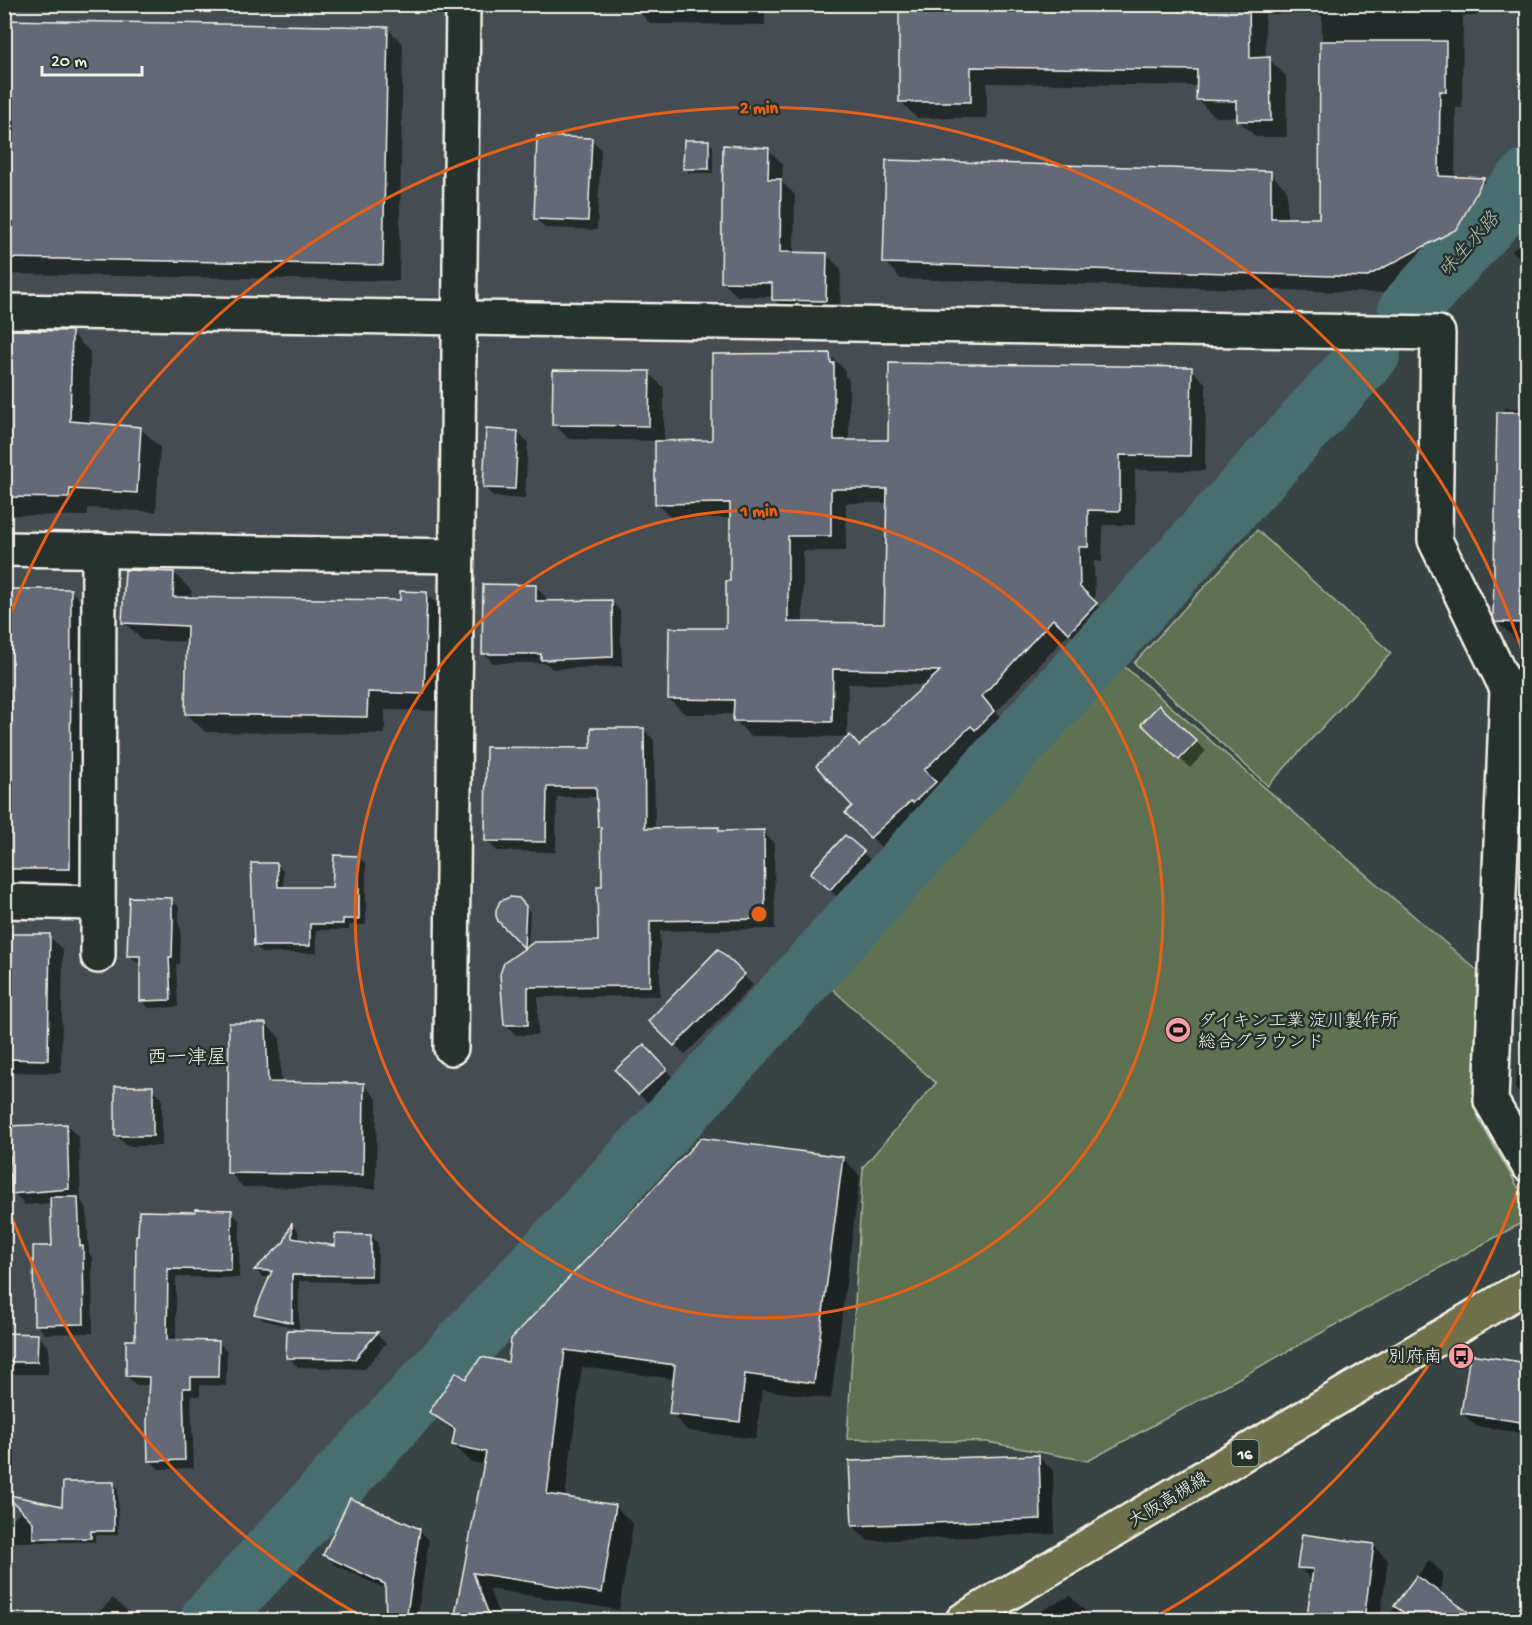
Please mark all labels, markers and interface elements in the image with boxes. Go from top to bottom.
scale bar [42,39,142,77]
text: 20 m [51,52,87,73]
text: 2 min [740,99,779,120]
water label: 味生水路 [1434,207,1507,284]
text: 1 min [740,502,778,523]
centre of rings [749,904,769,924]
place label: ダイキン工業 淀川製作所 総合グラウンド [1198,1011,1398,1054]
sports icon: ダイキン工業 淀川製作所 総合グラウンド [1163,1015,1193,1045]
district label: 西一津屋 [147,1046,227,1071]
bus stop icon: 別府南 [1446,1341,1476,1371]
place label: 別府南 [1388,1347,1442,1369]
road number: 16 [1232,1440,1258,1466]
street label: 大阪高槻線 [1125,1468,1213,1533]

